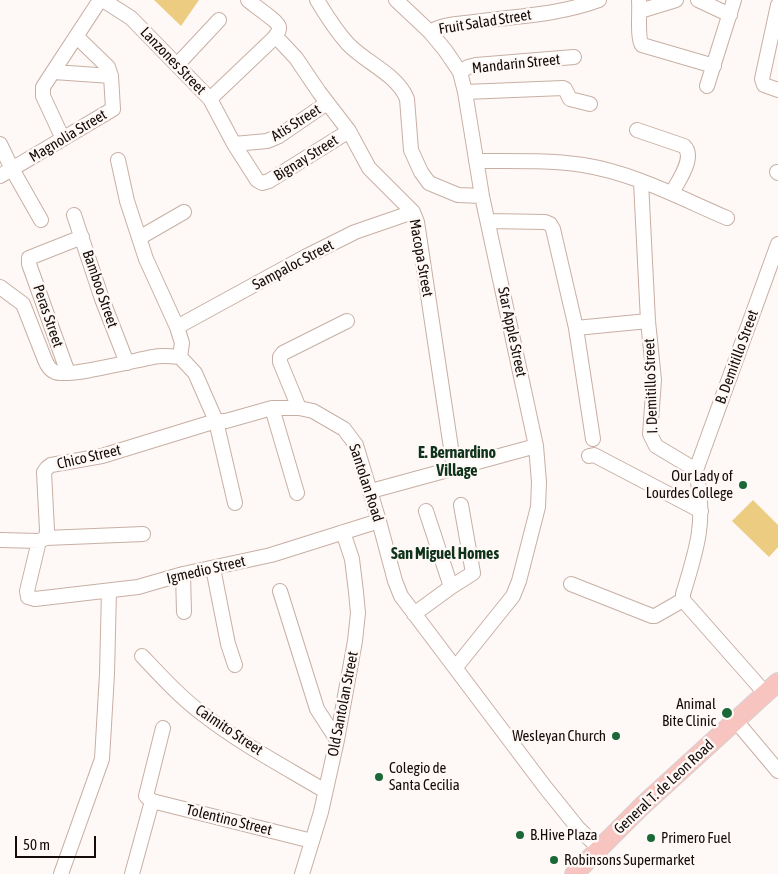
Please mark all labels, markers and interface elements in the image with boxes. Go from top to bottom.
street label: Fruit Salad Street [437,6,533,38]
street label: Lanzones Street [136,24,210,98]
street label: Mandarin Street [471,50,561,78]
street label: Atis Street [268,101,324,145]
street label: Magnolia Street [26,106,110,166]
street label: Bignay Street [271,131,341,185]
street label: Macopa Street [405,218,437,298]
street label: Sampaloc Street [249,236,337,294]
street label: Bamboo Street [78,248,122,330]
street label: Peras Street [29,282,67,350]
street label: Star Apple Street [494,286,530,378]
street label: B. Demitillo Street [712,307,762,407]
street label: I. Demitillo Street [640,338,662,434]
street label: Chico Street [55,441,123,473]
street label: Santolan Road [345,442,387,524]
district label: E. Bernardino Village [418,443,496,481]
place label: Our Lady of Lourdes College [646,467,733,502]
marker: Our Lady of Lourdes College [737,479,749,491]
district label: San Miguel Homes [391,544,499,564]
street label: Igmedio Street [165,552,247,588]
street label: Old Santolan Street [324,650,362,758]
place label: Animal Bite Clinic [662,695,716,730]
street label: Caimito Street [192,701,266,759]
marker: Animal Bite Clinic [720,706,734,720]
place label: Wesleyan Church [512,727,606,745]
marker: Wesleyan Church [610,730,622,742]
street label: General T. de Leon Road [610,736,718,838]
place label: Colegio de Santa Cecilia [389,759,460,794]
marker: Colegio de Santa Cecilia [373,771,385,783]
street label: Tolentino Street [184,801,274,839]
scale bar [18,826,99,858]
place label: B.Hive Plaza [530,826,598,844]
marker: B.Hive Plaza [514,829,526,841]
place label: Primero Fuel [661,829,731,847]
marker: Primero Fuel [645,832,657,844]
text: 50 m [23,836,50,853]
place label: Robinsons Supermarket [564,851,695,869]
marker: Robinsons Supermarket [548,854,560,866]

